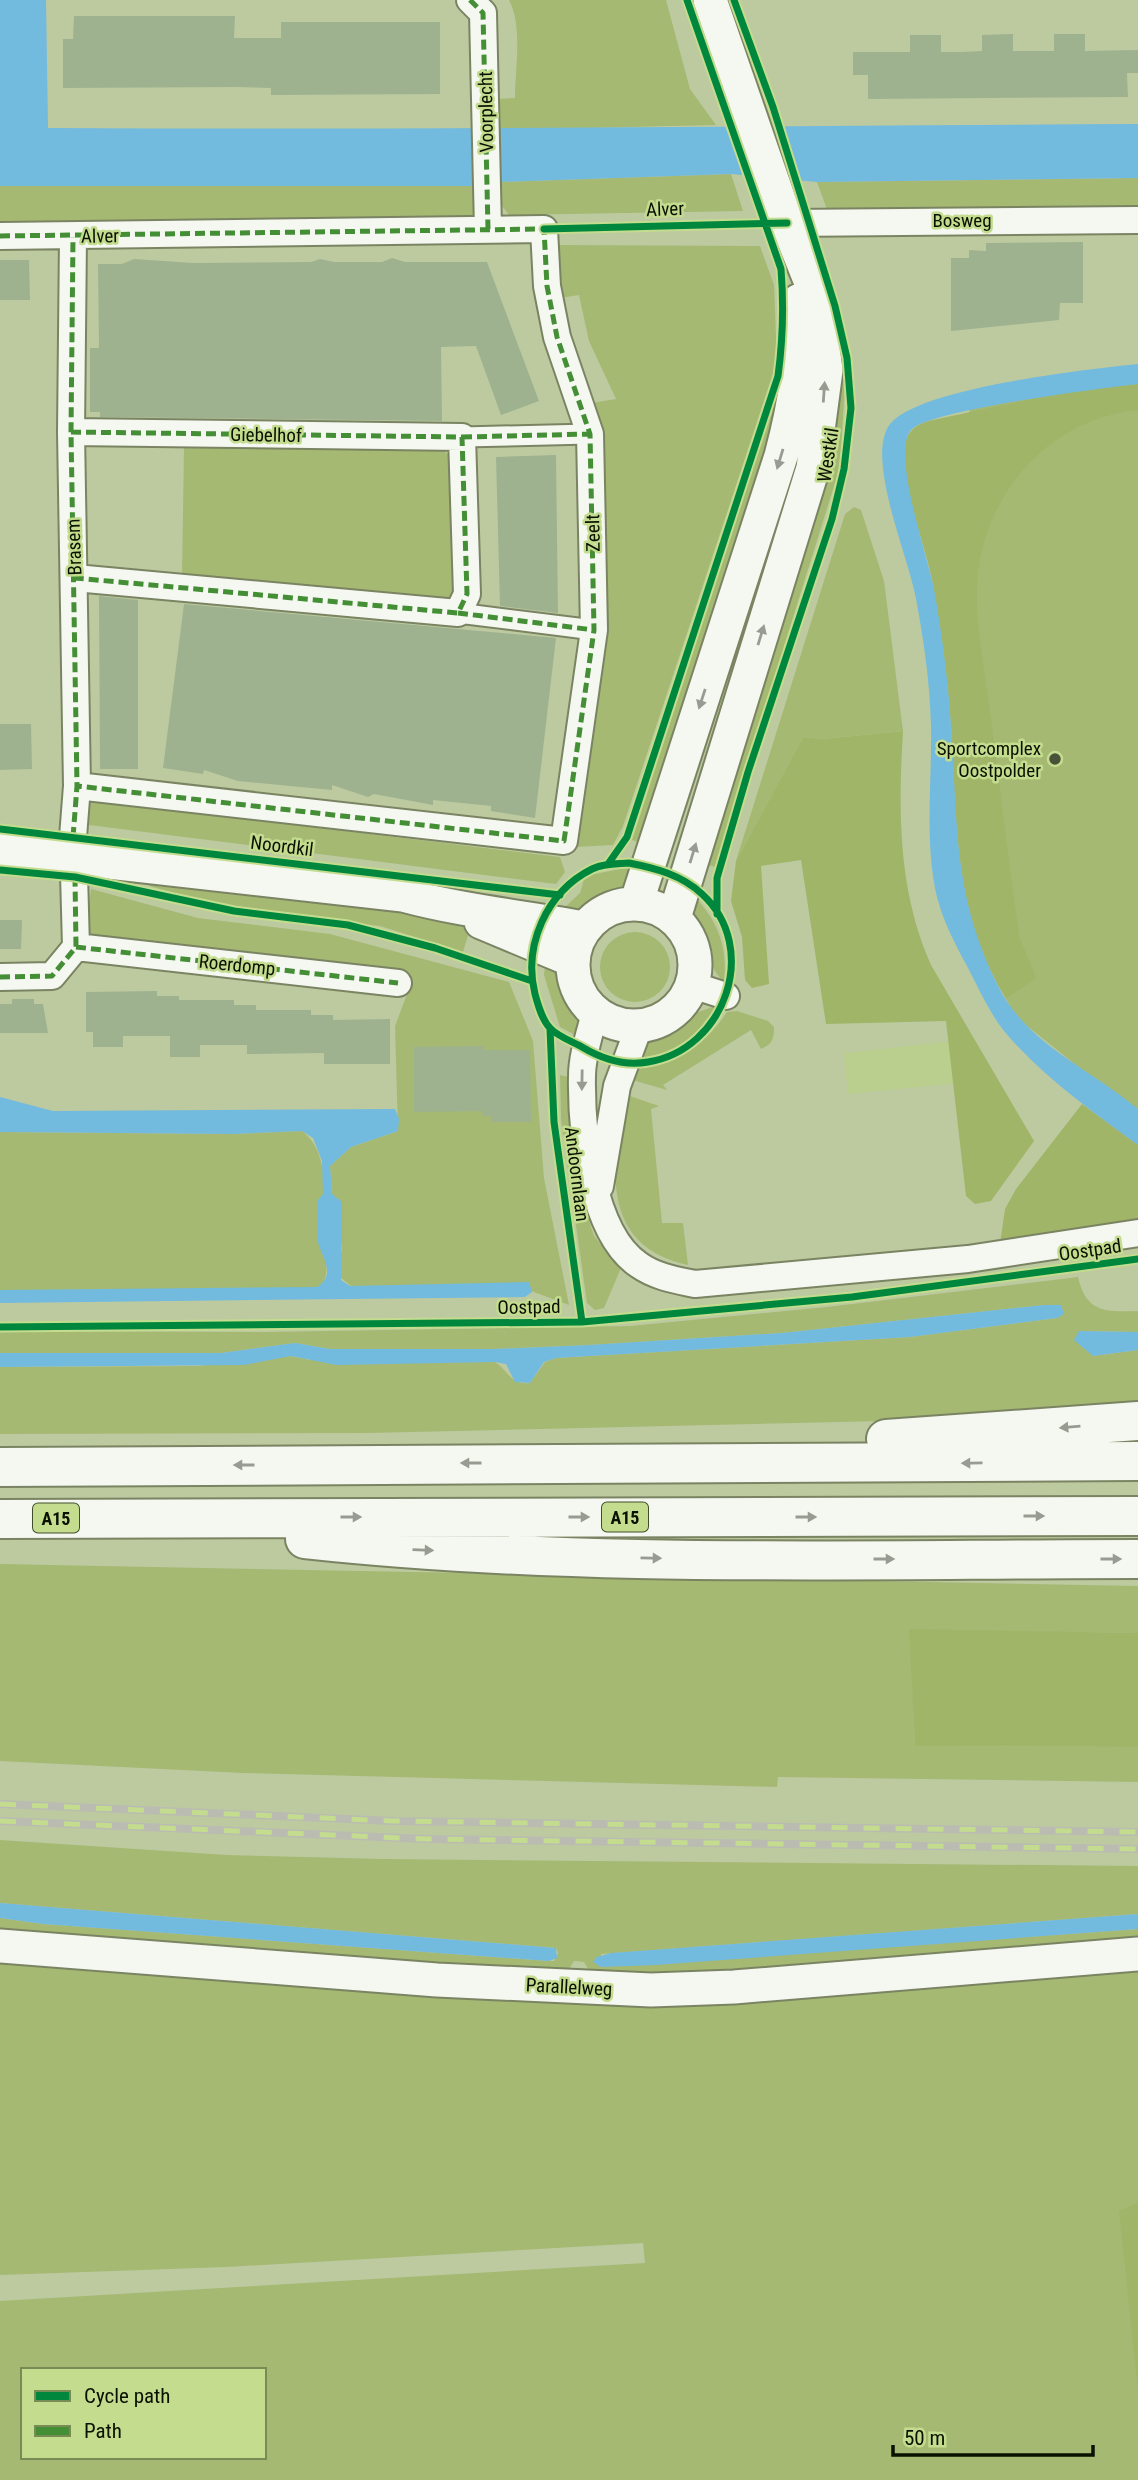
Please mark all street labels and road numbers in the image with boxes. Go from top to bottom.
street label: Voorplecht [474,71,498,153]
street label: Alver [646,197,685,221]
street label: Bosweg [932,209,992,232]
street label: Alver [81,224,119,248]
street label: Giebelhof [230,423,302,447]
street label: Westkil [812,426,844,484]
street label: Zeelt [581,514,605,552]
street label: Brasem [62,518,86,576]
street label: Noordkil [249,831,315,861]
street label: Roerdomp [198,950,276,980]
street label: Andoornlaan [560,1125,594,1223]
street label: Oostpad [1057,1234,1123,1266]
street label: Oostpad [497,1295,561,1319]
road number: A15 [602,1502,648,1532]
road number: A15 [33,1504,79,1532]
street label: Parallelweg [525,1973,613,2001]

